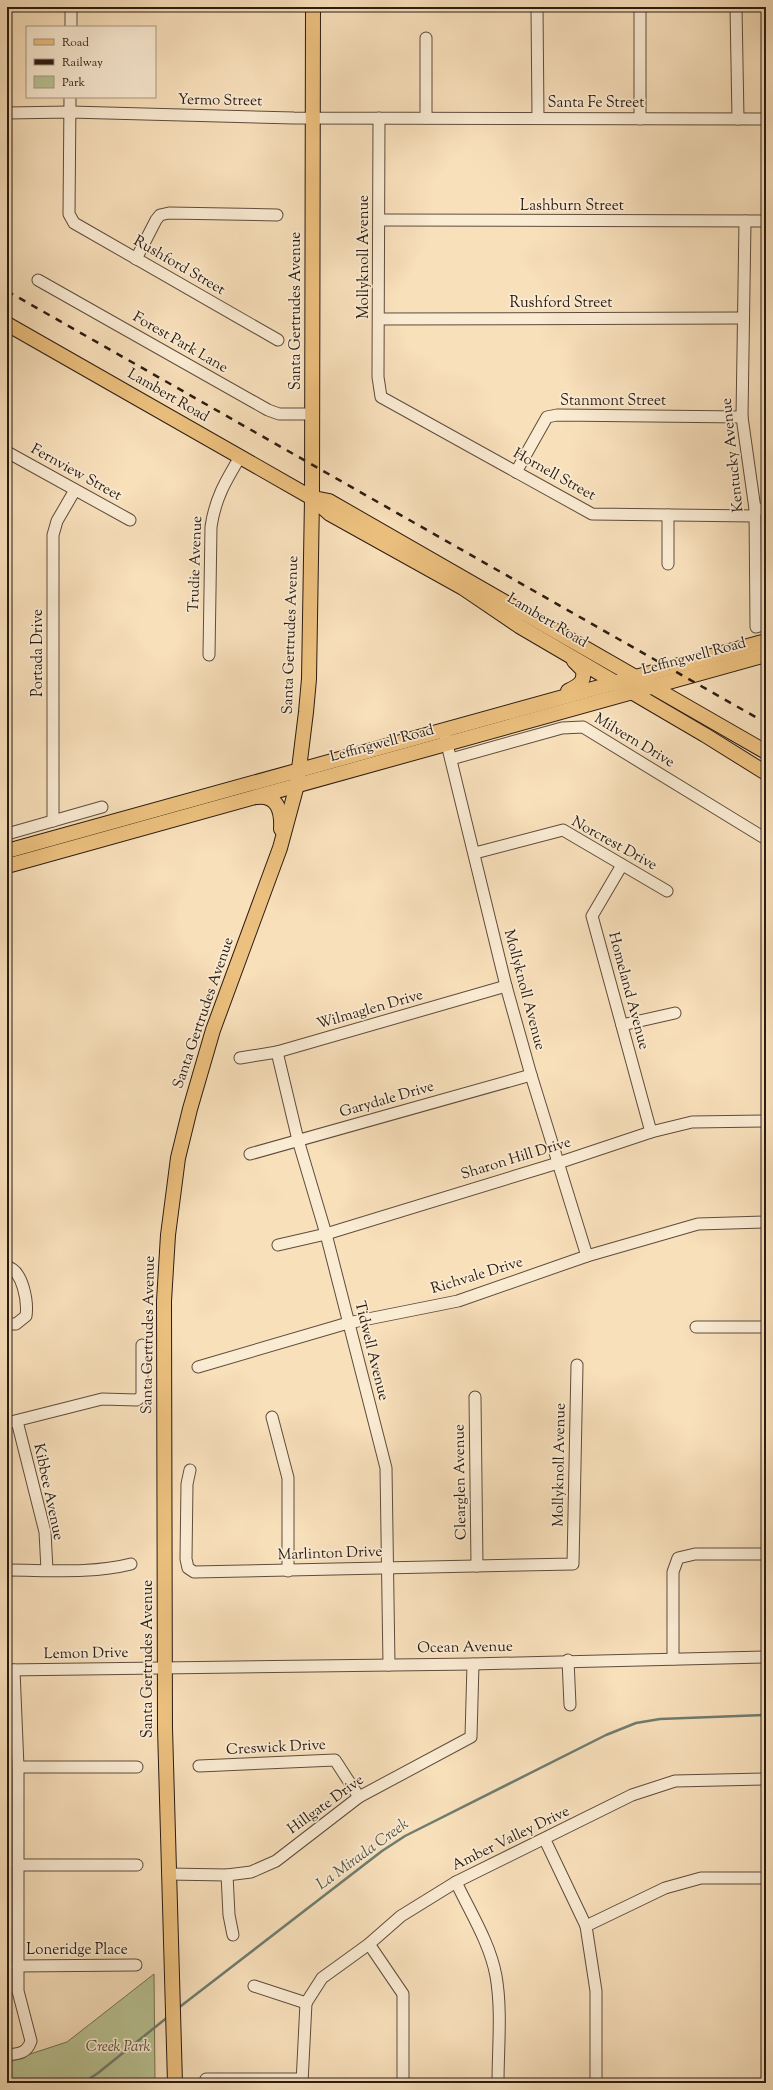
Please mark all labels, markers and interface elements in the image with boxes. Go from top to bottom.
legend [26,26,156,98]
text: Road [62,34,89,52]
text: Railway [62,54,103,72]
text: Park [62,74,85,92]
street label: Yermo Street [178,90,262,112]
street label: Santa Fe Street [548,93,644,114]
street label: Mollyknoll Avenue [354,195,375,319]
street label: Lashburn Street [520,196,624,217]
street label: Rushford Street [129,231,229,301]
street label: Santa Gertrudes Avenue [286,232,307,390]
street label: Rushford Street [510,293,612,314]
street label: Forest Park Lane [129,307,231,379]
street label: Lambert Road [123,364,213,428]
street label: Stanmont Street [560,391,666,412]
street label: Kentucky Avenue [717,397,749,513]
street label: Fernview Street [27,439,125,507]
street label: Hornell Street [509,444,599,506]
street label: Trudie Avenue [184,515,208,613]
street label: Santa Gertrudes Avenue [278,555,304,715]
street label: Lambert Road [503,589,592,654]
street label: Portada Drive [28,609,49,697]
street label: Leffingwell Road [640,633,749,681]
street label: Milvern Drive [590,709,678,773]
street label: Leffingwell Road [328,720,437,768]
street label: Norcrest Drive [567,812,661,876]
street label: Mollyknoll Avenue [498,927,550,1053]
street label: Homeland Avenue [602,930,654,1052]
street label: Santa Gertrudes Avenue [168,935,240,1091]
street label: Wilmaglen Drive [314,985,426,1035]
street label: Garydale Drive [337,1076,437,1124]
street label: Sharon Hill Drive [458,1132,574,1186]
street label: Richvale Drive [428,1252,526,1300]
street label: Santa Gertrudes Avenue [137,1256,161,1414]
street label: Tidwell Avenue [349,1299,393,1403]
street label: Mollyknoll Avenue [548,1403,572,1527]
street label: Clearglen Avenue [449,1424,473,1540]
street label: Kibbee Avenue [27,1442,69,1542]
street label: Marlinton Drive [277,1542,383,1566]
street label: Santa Gertrudes Avenue [138,1580,159,1738]
street label: Ocean Avenue [417,1637,513,1659]
street label: Lemon Drive [43,1643,129,1665]
street label: Creswick Drive [226,1735,326,1761]
street label: Hillgate Drive [283,1770,369,1840]
street label: Amber Valley Drive [449,1801,573,1877]
water label: La Mirada Creek [312,1814,414,1896]
street label: Loneridge Place [26,1940,128,1961]
park label: Creek Park [86,2037,150,2058]

